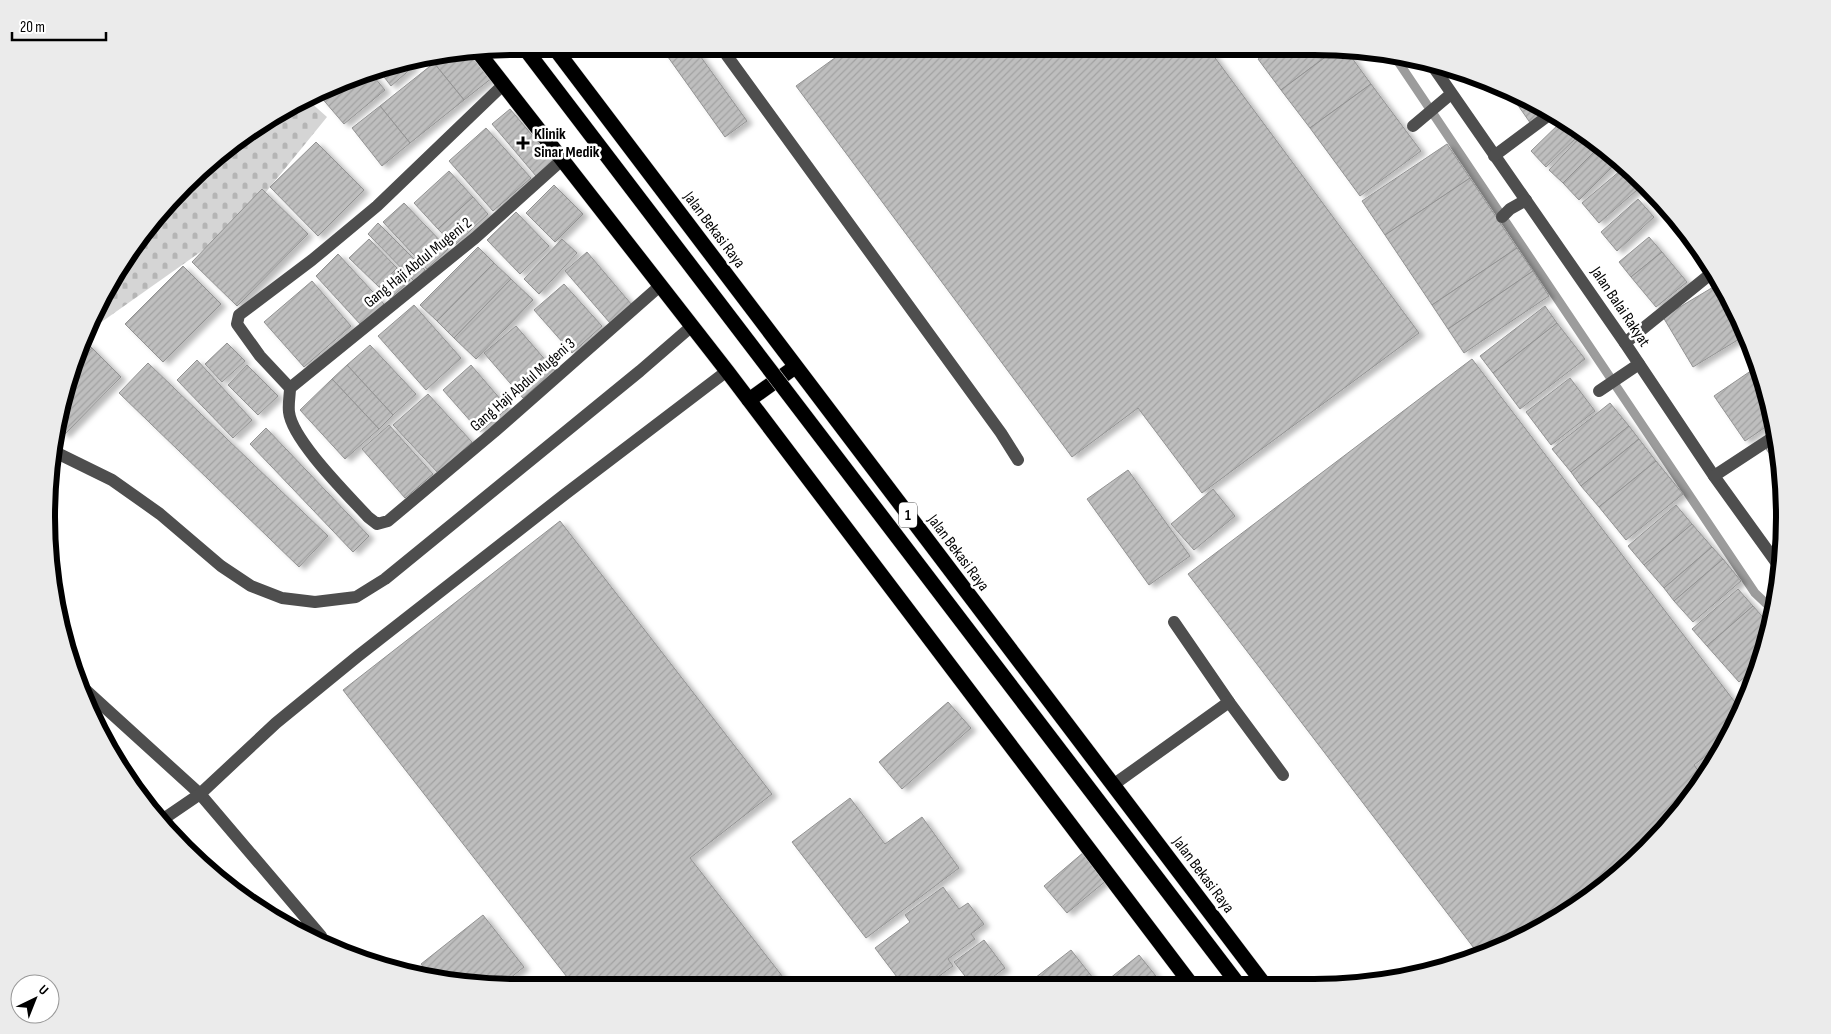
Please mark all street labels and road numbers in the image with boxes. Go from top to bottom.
street label: Jalan Bekasi Raya [679,187,749,272]
street label: Gang Haji Abdul Mugeni 2 [360,214,476,312]
street label: Jalan Balai Rakyat [1586,263,1654,351]
street label: Gang Haji Abdul Mugeni 3 [467,334,579,436]
road number: 1 [899,502,917,528]
street label: Jalan Bekasi Raya [923,510,993,595]
street label: Jalan Bekasi Raya [1168,832,1238,917]

